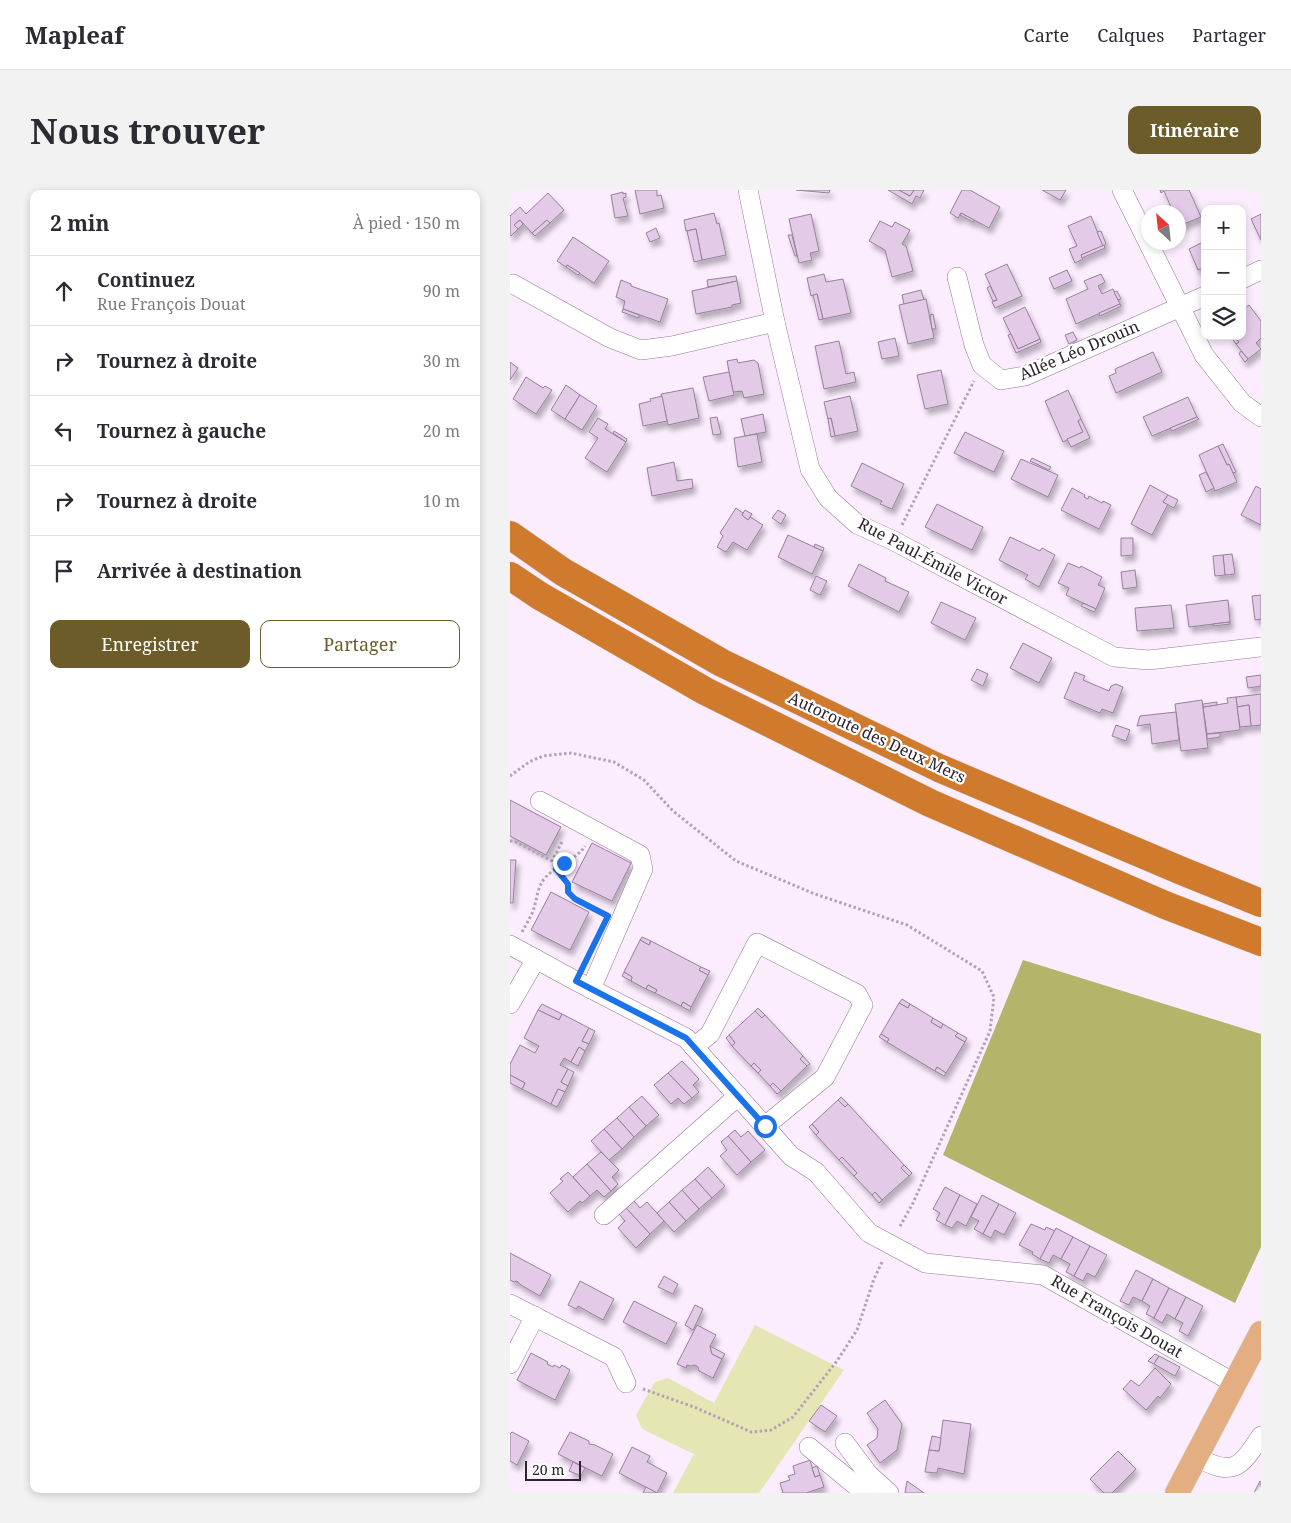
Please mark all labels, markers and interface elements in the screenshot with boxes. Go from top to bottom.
text: Mapleaf [25,18,124,51]
text: Carte [1024,23,1069,47]
text: Calques [1097,23,1164,47]
text: Partager [1192,23,1266,47]
button: Itinéraire [1128,106,1261,154]
text: Nous trouver [30,107,265,154]
north arrow [1141,205,1186,250]
map controls [1201,205,1246,340]
button: + [1201,205,1246,250]
text: 2 min [50,209,109,237]
text: À pied · 150 m [353,212,460,234]
button: − [1201,250,1246,295]
text: Continuez [97,267,195,293]
icon: ahead [50,277,78,305]
text: 90 m [423,280,460,302]
text: Rue François Douat [97,293,246,315]
button: layers [1201,295,1246,340]
street label: Allée Léo Drouin [1016,315,1142,385]
icon: right [50,347,78,375]
text: Tournez à droite [97,348,257,374]
text: 30 m [423,350,460,372]
icon: left [50,417,78,445]
text: Tournez à gauche [97,418,266,444]
text: 20 m [423,420,460,442]
icon: right [50,487,78,515]
text: Tournez à droite [97,488,257,514]
text: 10 m [423,490,460,512]
street label: Rue Paul-Émile Victor [854,512,1012,610]
icon: arrive [50,557,78,585]
text: Arrivée à destination [97,558,302,584]
button: Enregistrer [50,620,250,668]
button: Partager [260,620,460,668]
street label: Autoroute des Deux Mers [785,686,969,788]
route end [553,852,576,875]
route start [754,1115,777,1138]
street label: Rue François Douat [1047,1269,1187,1363]
scale bar [525,1458,581,1481]
text: 20 m [532,1460,565,1479]

